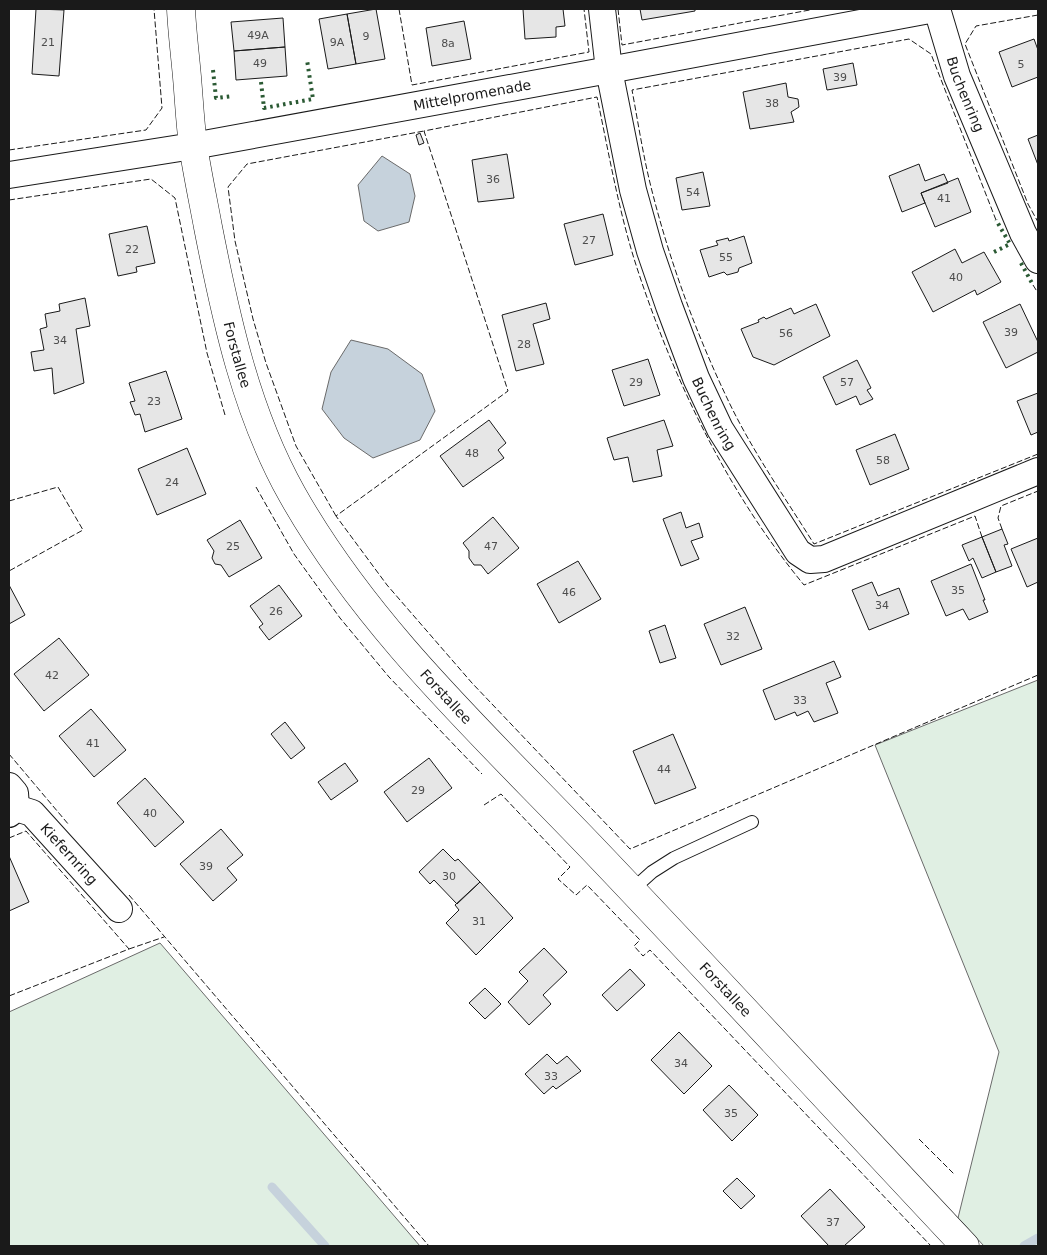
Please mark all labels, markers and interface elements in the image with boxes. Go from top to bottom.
house number: 49A [247,29,269,42]
house number: 9 [363,30,370,43]
house number: 21 [41,36,55,49]
house number: 9A [330,36,345,49]
house number: 8a [441,37,455,50]
street label: Buchenring [944,55,988,134]
house number: 49 [253,57,267,70]
house number: 5 [1018,58,1025,71]
house number: 39 [833,71,847,84]
street label: Mittelpromenade [412,76,532,114]
house number: 38 [765,97,779,110]
house number: 36 [486,173,500,186]
house number: 54 [686,186,700,199]
house number: 41 [937,192,951,205]
house number: 27 [582,234,596,247]
house number: 22 [125,243,139,256]
house number: 55 [719,251,733,264]
house number: 40 [949,271,963,284]
street label: Forstallee [220,320,254,390]
house number: 39 [1004,326,1018,339]
house number: 56 [779,327,793,340]
house number: 34 [53,334,67,347]
house number: 28 [517,338,531,351]
street label: Buchenring [689,374,739,453]
house number: 29 [629,376,643,389]
house number: 57 [840,376,854,389]
house number: 23 [147,395,161,408]
house number: 48 [465,447,479,460]
house number: 58 [876,454,890,467]
house number: 24 [165,476,179,489]
house number: 25 [226,540,240,553]
house number: 47 [484,540,498,553]
house number: 35 [951,584,965,597]
house number: 46 [562,586,576,599]
house number: 34 [875,599,889,612]
house number: 26 [269,605,283,618]
house number: 32 [726,630,740,643]
street label: Forstallee [417,666,475,727]
house number: 42 [45,669,59,682]
house number: 33 [793,694,807,707]
house number: 41 [86,737,100,750]
house number: 44 [657,763,671,776]
house number: 29 [411,784,425,797]
house number: 40 [143,807,157,820]
street label: Kiefernring [37,820,101,888]
house number: 39 [199,860,213,873]
house number: 30 [442,870,456,883]
house number: 31 [472,915,486,928]
street label: Forstallee [696,959,755,1020]
house number: 34 [674,1057,688,1070]
house number: 33 [544,1070,558,1083]
house number: 35 [724,1107,738,1120]
house number: 37 [826,1216,840,1229]

